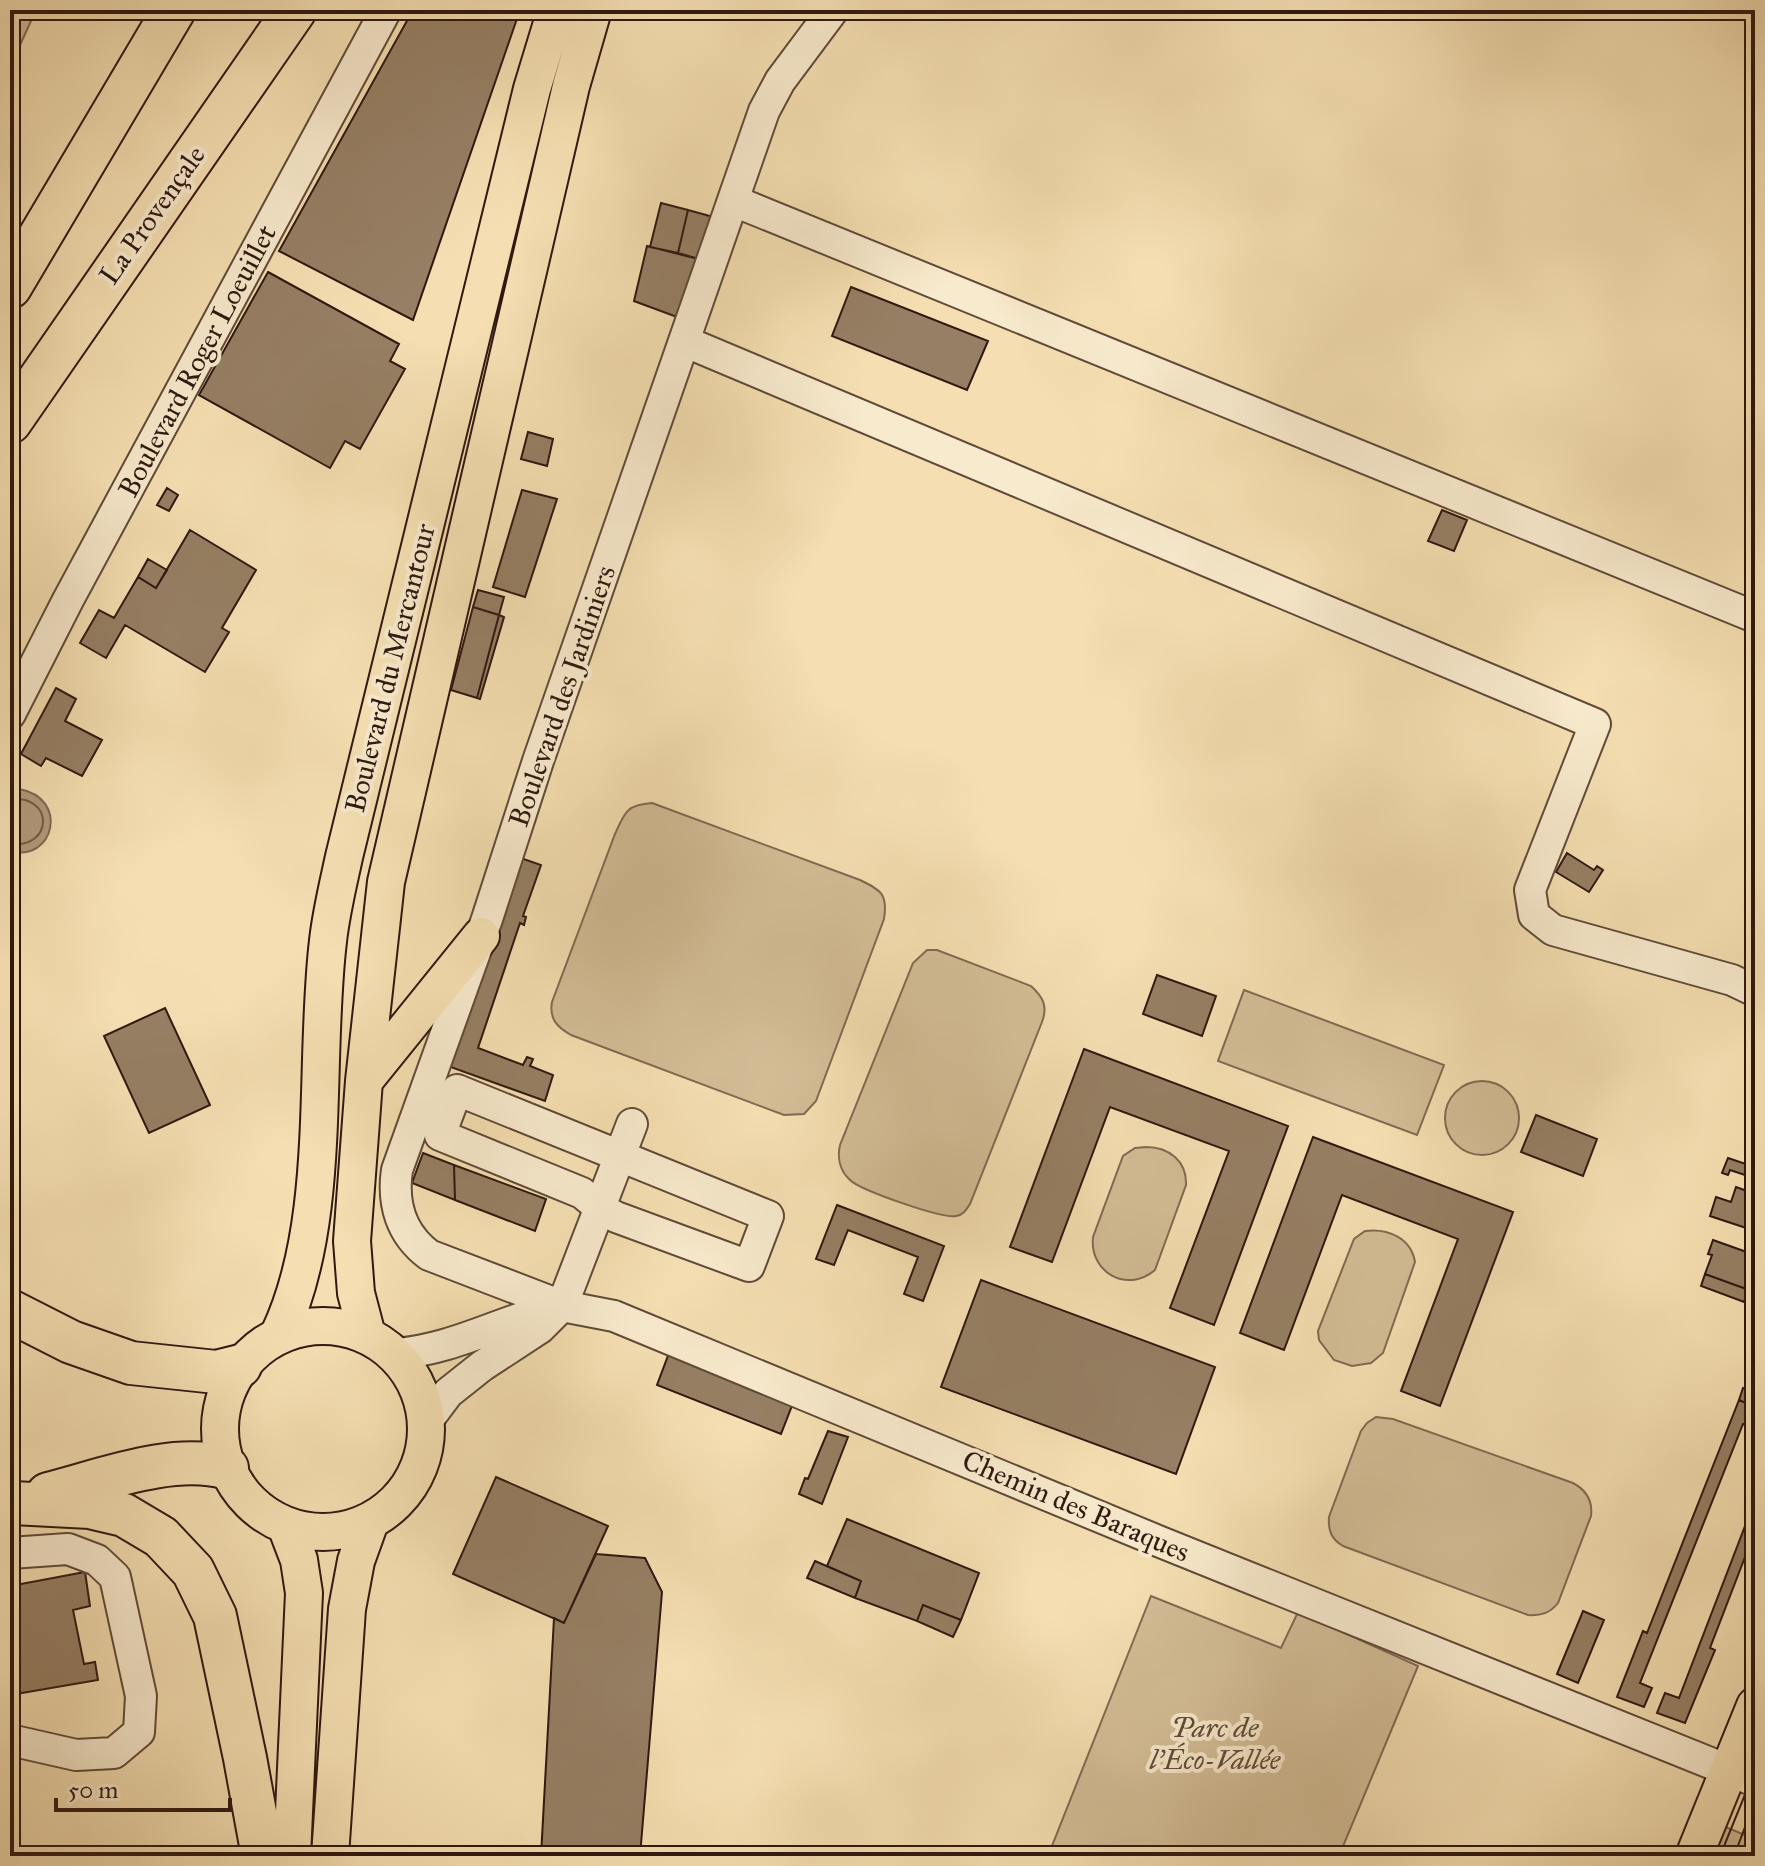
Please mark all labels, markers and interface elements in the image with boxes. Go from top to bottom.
street label: La Provençale [91,139,213,291]
street label: Boulevard Roger Loeuillet [110,219,284,503]
street label: Boulevard du Mercantour [337,519,443,816]
street label: Boulevard des Jardiniers [501,561,623,831]
street label: Chemin des Baraques [957,1442,1195,1570]
park label: Parc de l'Éco-Vallée [1149,1710,1281,1777]
scale bar [56,1762,230,1812]
text: 50 m [68,1775,118,1805]

